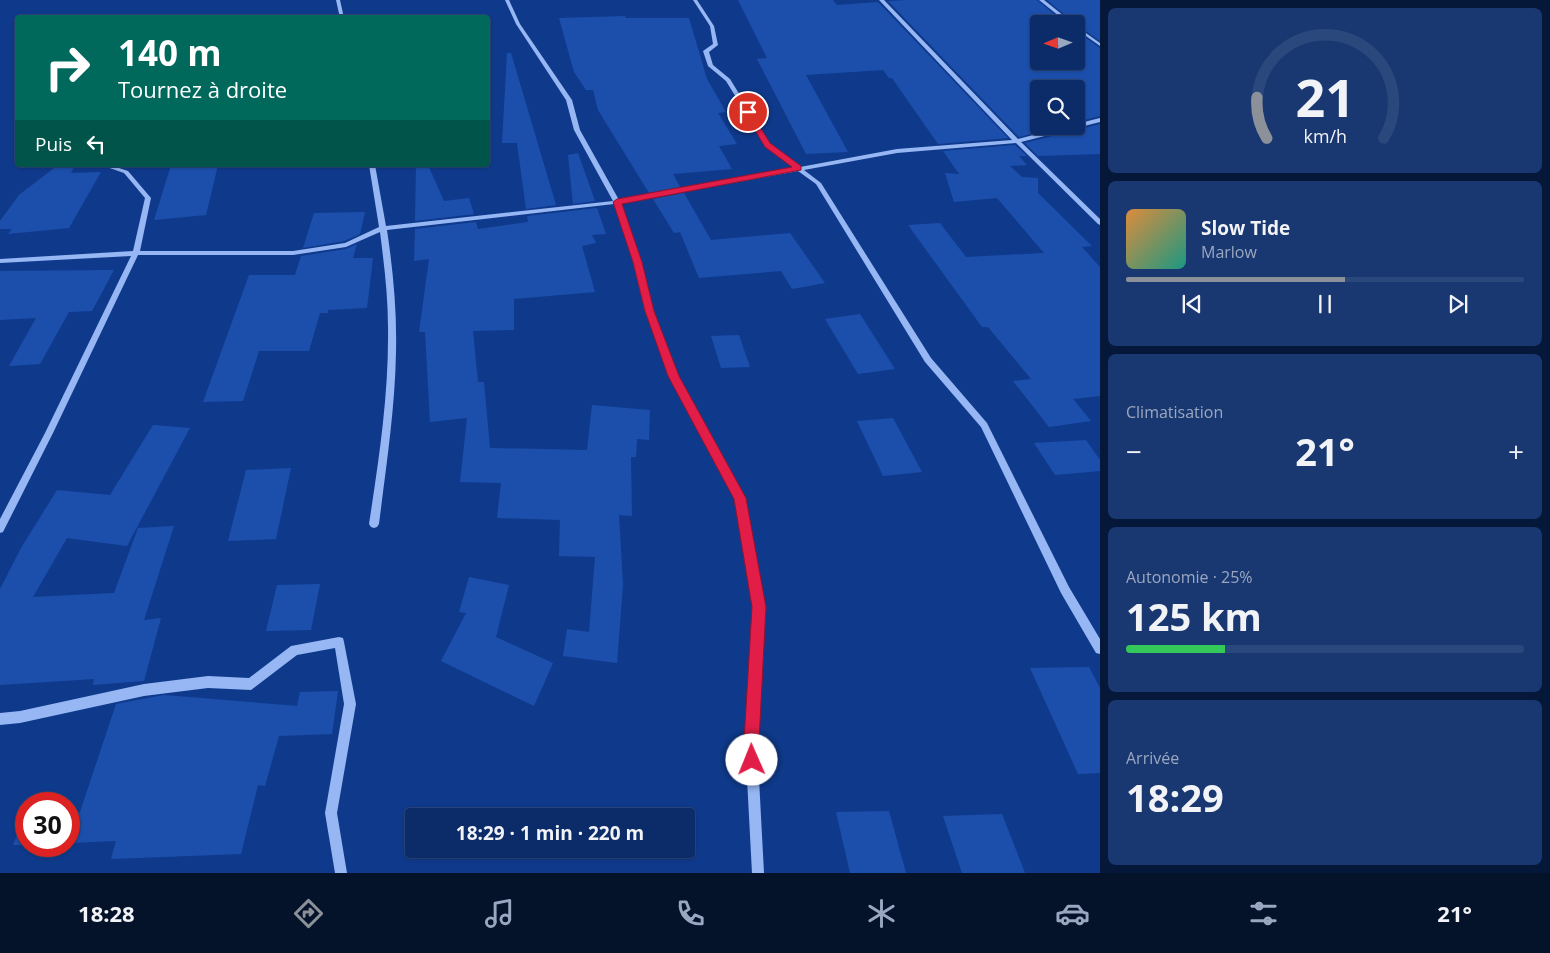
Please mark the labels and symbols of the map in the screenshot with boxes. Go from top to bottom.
north arrow [1030,15,1085,70]
pin [727,91,769,133]
position arrow [725,733,777,785]
speed limit sign: 30 [15,792,80,857]

